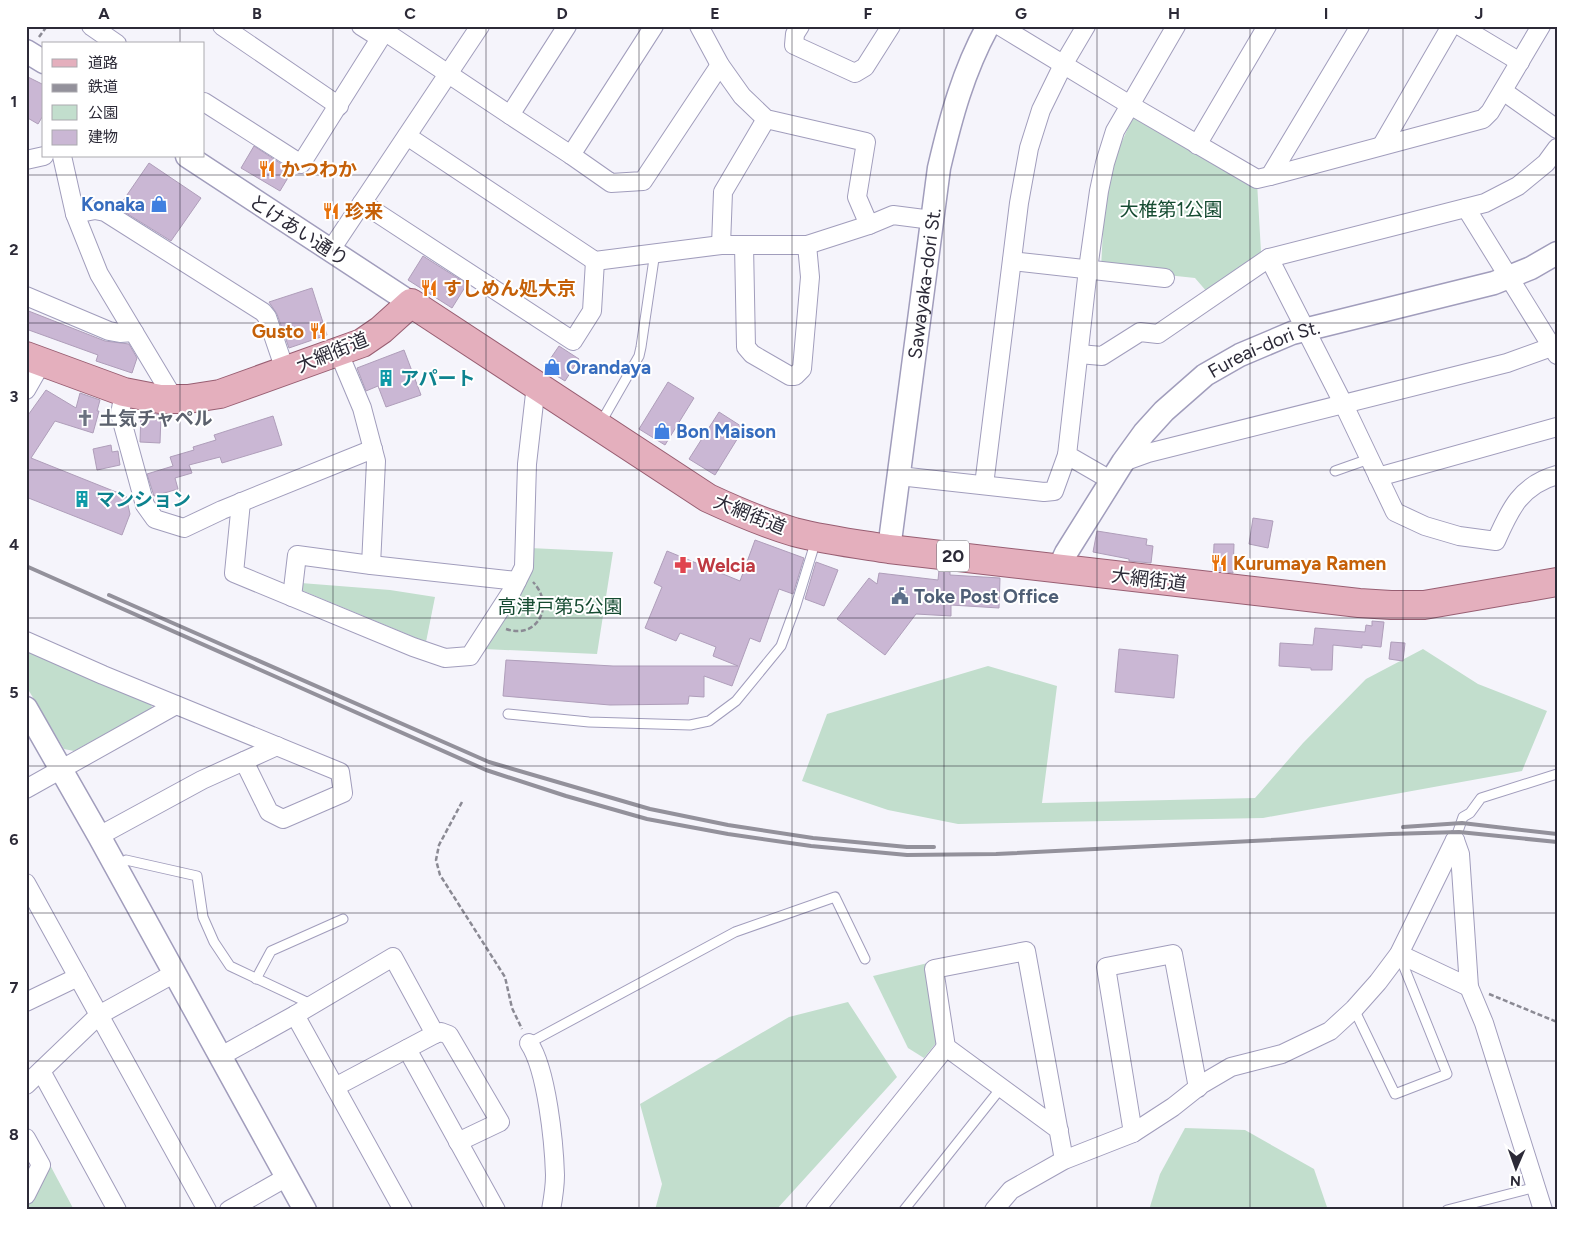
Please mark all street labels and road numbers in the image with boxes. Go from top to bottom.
street label: とけあい通り [245,190,353,271]
street label: Sawayaka-dori St. [903,206,946,360]
street label: Fureai-dori St. [1204,316,1322,383]
street label: 大網街道 [293,328,372,377]
street label: 大網街道 [710,490,789,539]
road number: 20 [937,540,969,572]
street label: 大網街道 [1110,563,1188,596]

